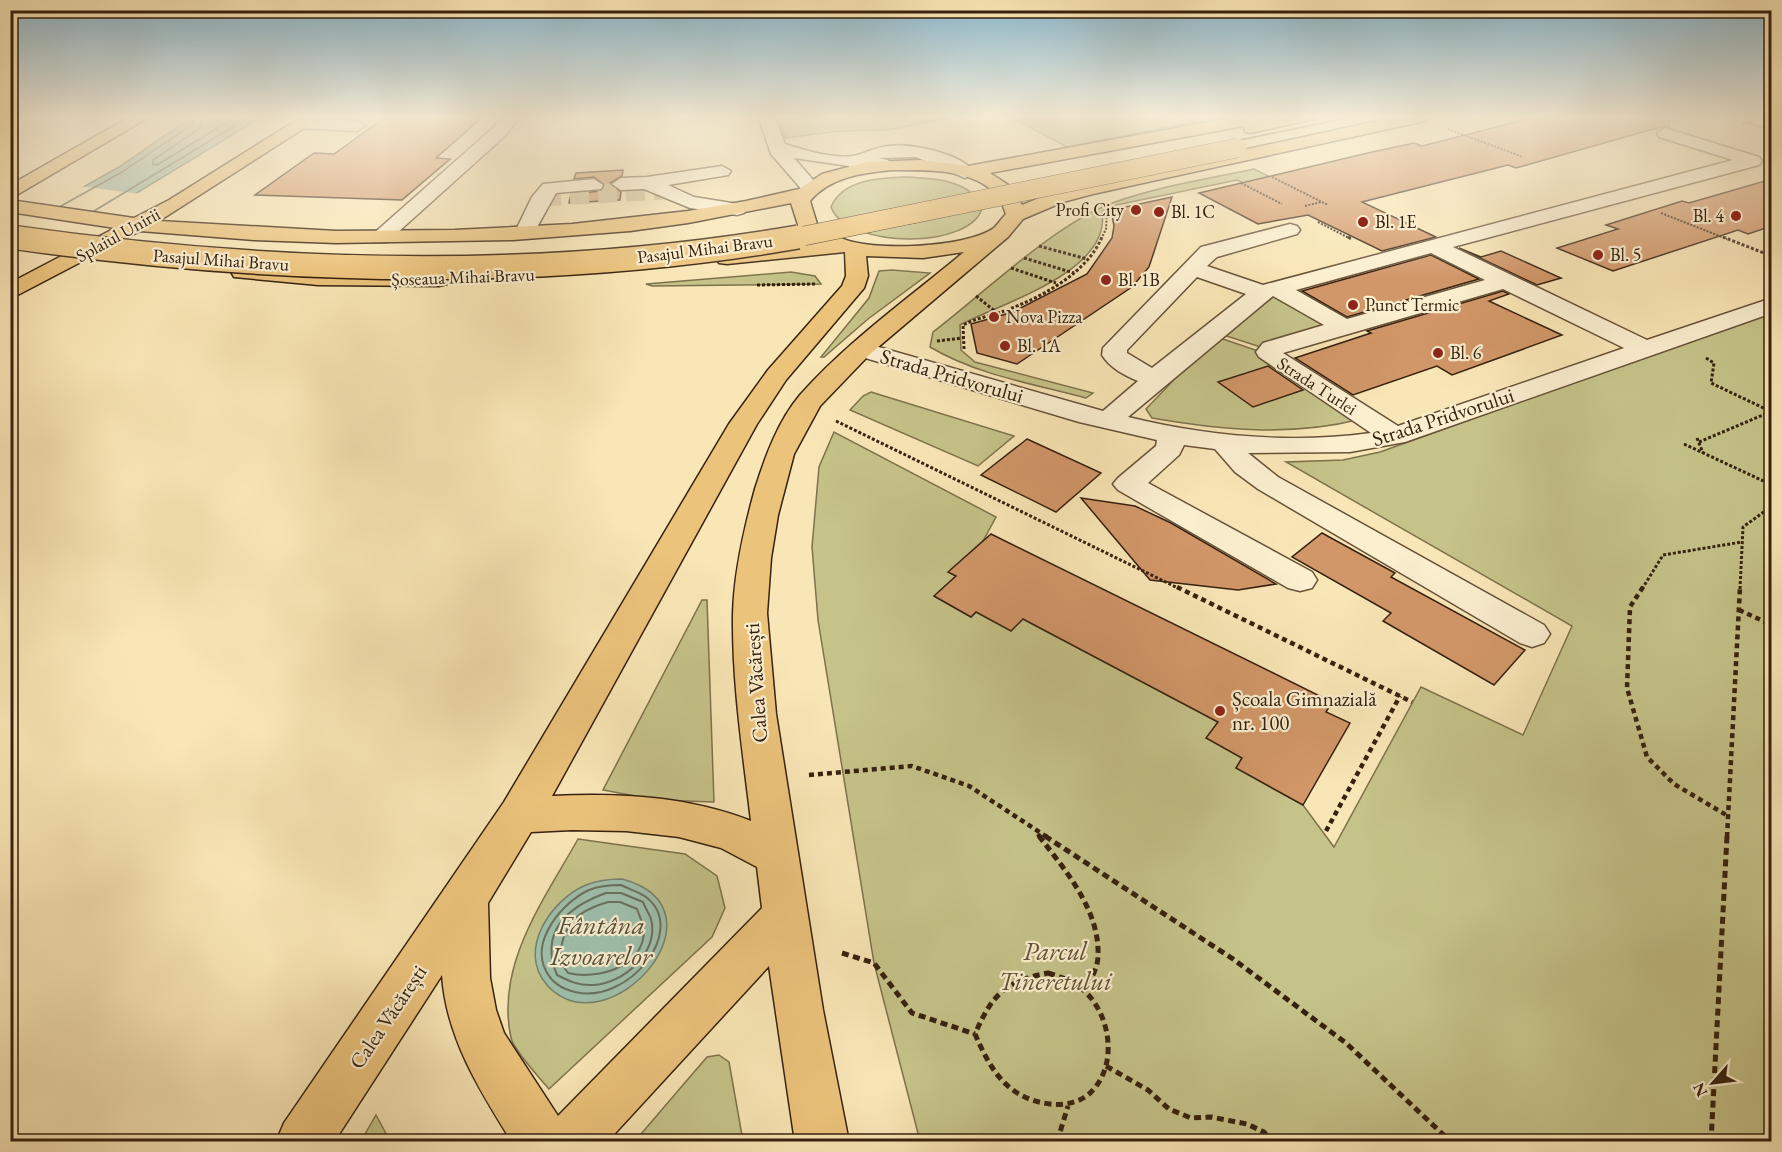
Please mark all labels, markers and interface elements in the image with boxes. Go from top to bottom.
place label: Profi City [1055,198,1124,221]
place label: Bl. 1C [1171,200,1215,223]
street label: Splaiul Unirii [72,202,164,267]
marker: Profi City [1129,203,1143,217]
place label: Bl. 4 [1693,204,1724,227]
marker: Bl. 1C [1152,205,1166,219]
marker: Bl. 4 [1729,209,1743,223]
place label: Bl. 1E [1375,210,1416,233]
marker: Bl. 1E [1356,215,1370,229]
street label: Pasajul Mihai Bravu [636,229,775,268]
street label: Pasajul Mihai Bravu [152,243,290,276]
place label: Bl. 5 [1610,243,1641,266]
marker: Bl. 5 [1591,248,1605,262]
street label: Șoseaua Mihai Bravu [391,262,536,290]
place label: Bl. 1B [1118,268,1160,291]
marker: Bl. 1B [1099,273,1113,287]
place label: Punct Termic [1365,293,1459,316]
marker: Punct Termic [1346,298,1360,312]
place label: Nova Pizza [1006,305,1083,328]
marker: Nova Pizza [987,310,1001,324]
place label: Bl. 1A [1017,334,1061,357]
marker: Bl. 1A [998,339,1012,353]
place label: Bl. 6 [1450,341,1482,364]
street label: Strada Pridvorului [877,342,1027,409]
marker: Bl. 6 [1431,346,1445,360]
street label: Strada Turlei [1273,351,1362,420]
street label: Strada Pridvorului [1368,381,1517,452]
street label: Calea Văcărești [738,622,773,744]
place label: Școala Gimnazială nr. 100 [1232,685,1377,736]
marker: Școala Gimnazială nr. 100 [1213,704,1227,718]
water label: Fântâna Izvoarelor [549,907,654,973]
park label: Parcul Tineretului [998,934,1113,998]
street label: Calea Văcărești [343,960,432,1074]
north arrow [1683,1053,1743,1113]
text: N [1688,1079,1713,1100]

